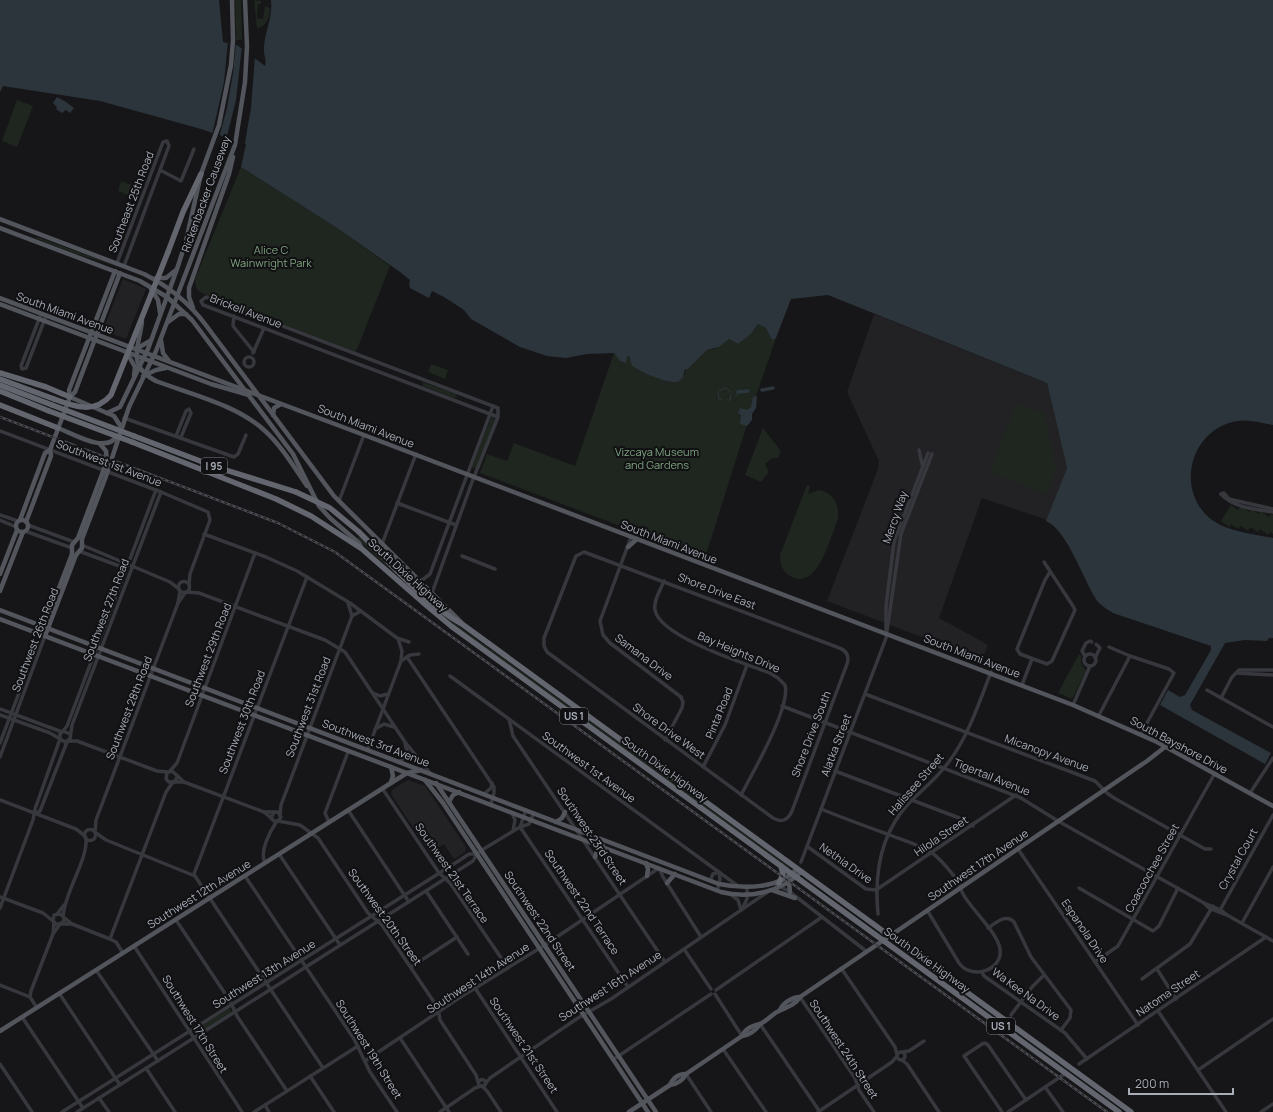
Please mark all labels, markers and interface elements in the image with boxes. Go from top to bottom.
street label: Rickenbacker Causeway [178,133,234,254]
street label: Southeast 25th Road [104,149,157,255]
park label: Alice C Wainwright Park [230,242,312,270]
street label: South Miami Avenue [14,288,116,337]
street label: Brickell Avenue [208,290,285,331]
street label: South Miami Avenue [316,400,417,451]
street label: Southwest 1st Avenue [54,435,165,490]
park label: Vizcaya Museum and Gardens [615,444,699,472]
road number: I 95 [201,458,227,474]
street label: Mercy Way [879,488,911,545]
street label: South Miami Avenue [619,516,720,567]
street label: South Dixie Highway [365,535,452,615]
street label: Southwest 27th Road [79,556,132,663]
street label: Shore Drive East [676,569,759,612]
street label: Southwest 26th Road [8,586,61,694]
street label: Southwest 29th Road [181,601,234,709]
street label: Bay Heights Drive [696,627,783,676]
street label: Samana Drive [612,630,677,684]
street label: South Miami Avenue [922,630,1023,681]
street label: Southwest 28th Road [102,654,155,762]
street label: Southwest 31st Road [281,654,334,759]
street label: Southwest 30th Road [215,668,268,776]
street label: Pinta Road [701,685,736,741]
street label: Shore Drive South [787,689,834,779]
street label: Shore Drive West [630,699,709,762]
road number: US 1 [560,708,588,724]
street label: Alatka Street [817,711,854,778]
street label: South Bayshore Drive [1128,713,1231,777]
street label: Southwest 3rd Avenue [320,715,433,770]
street label: Southwest 1st Avenue [540,728,640,806]
street label: Micanopy Avenue [1003,730,1092,775]
street label: South Dixie Highway [619,732,711,805]
street label: Halissee Street [884,749,947,818]
street label: Tigertail Avenue [952,754,1033,799]
street label: Southwest 23rd Street [554,784,631,888]
street label: Hilola Street [911,812,971,859]
street label: Southwest 21st Terrace [412,820,493,926]
street label: Coacoochee Street [1121,821,1182,915]
street label: Southwest 17th Avenue [924,825,1031,904]
street label: Crystal Court [1215,825,1261,892]
street label: Nethia Drive [817,839,876,887]
street label: Southwest 22nd Terrace [542,846,624,958]
street label: Southwest 12th Avenue [144,855,254,932]
street label: Southwest 20th Street [345,865,426,968]
street label: Southwest 22nd Street [501,868,580,974]
street label: Espanola Drive [1058,896,1113,966]
street label: South Dixie Highway [881,923,973,996]
street label: Southwest 13th Avenue [209,935,319,1011]
street label: Southwest 14th Avenue [424,938,532,1016]
street label: Southwest 16th Avenue [555,946,664,1024]
street label: Wa Kee Na Drive [989,964,1064,1024]
street label: Natoma Street [1133,966,1203,1020]
street label: Southwest 17th Street [159,972,232,1076]
street label: Southwest 21st Street [487,994,562,1096]
street label: Southwest 19th Street [333,996,406,1101]
street label: Southwest 24th Street [807,996,882,1101]
road number: US 1 [987,1018,1015,1034]
scale bar [1129,1070,1233,1096]
text: 200 m [1135,1075,1169,1092]

